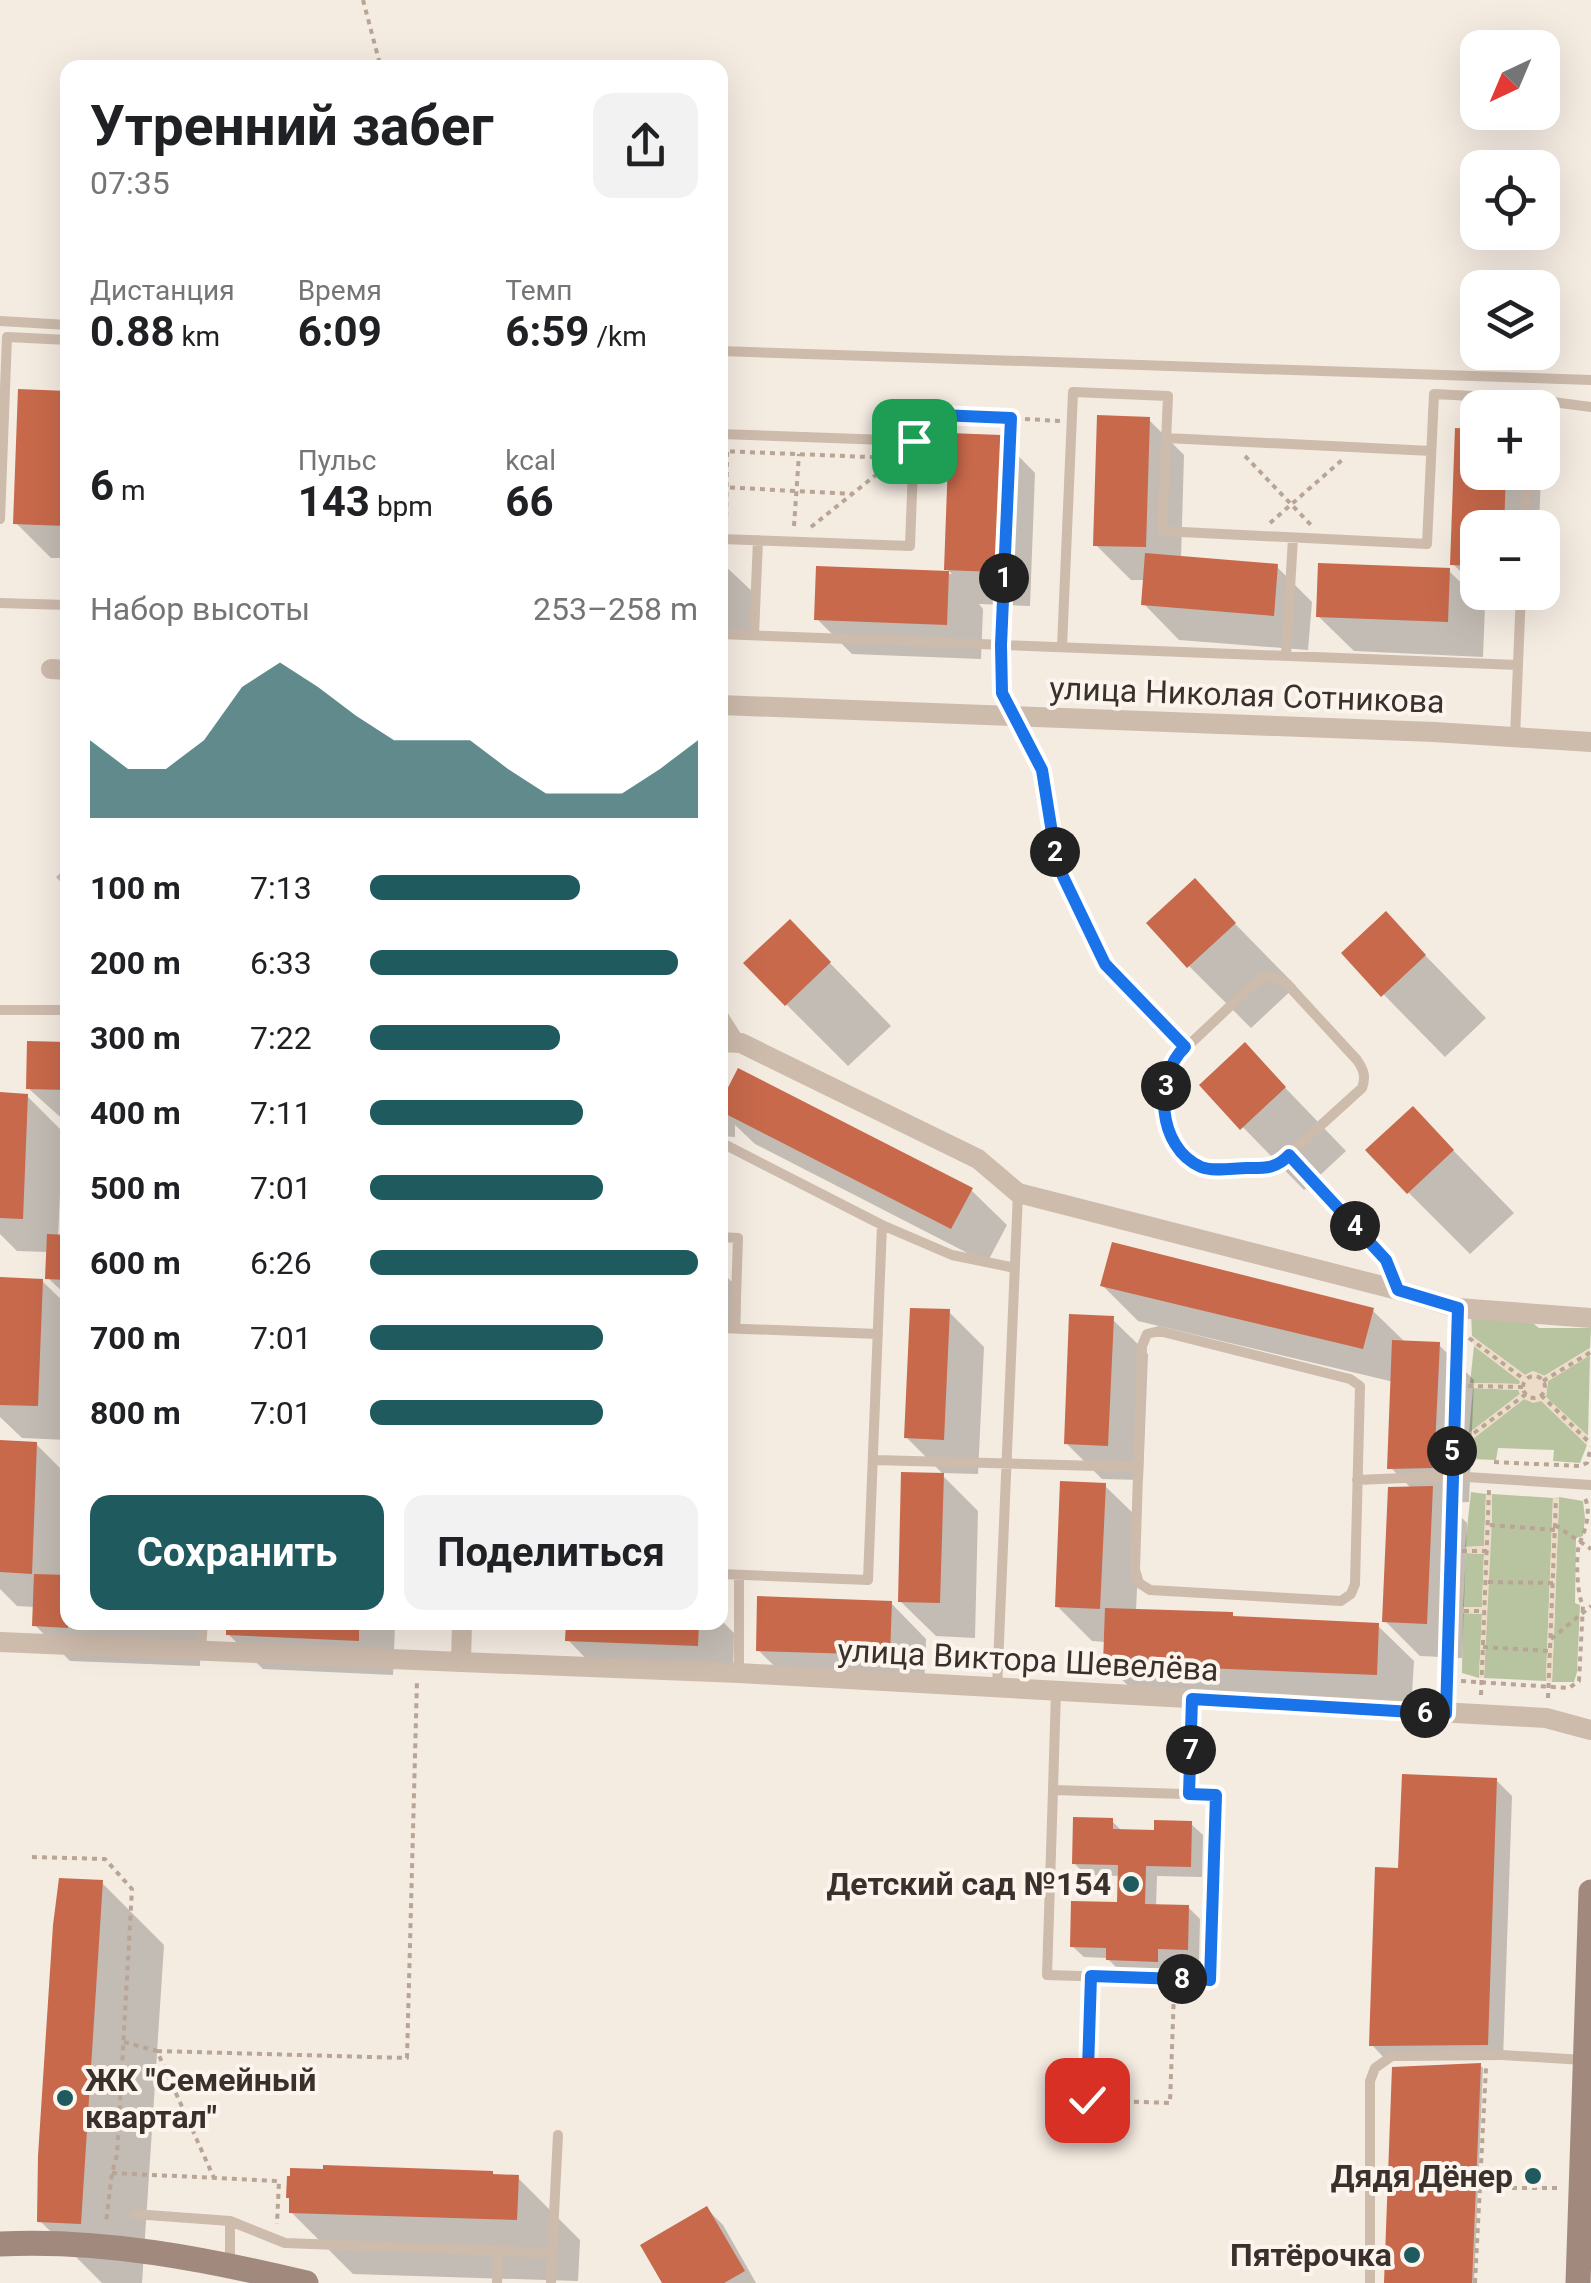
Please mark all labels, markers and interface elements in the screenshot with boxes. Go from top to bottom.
north arrow [1460,30,1560,130]
map controls [1460,30,1560,610]
button: share [593,93,698,198]
text: Утренний забег [90,94,494,158]
button: locate [1460,150,1560,250]
text: 07:35 [90,164,170,202]
button: layers [1460,270,1560,370]
text: Дистанция [90,274,235,307]
text: Время [298,274,382,307]
text: Темп [505,274,572,307]
text: 0.88 [90,307,174,356]
text: 6:09 [298,307,382,356]
text: 6:59 [505,307,589,356]
text: km [174,320,220,353]
text: /km [589,320,647,353]
button: + [1460,390,1560,490]
pin [872,399,957,484]
icon: arrive [887,414,942,469]
text: Пульс [298,444,376,477]
text: kcal [505,444,556,477]
text: 6 [90,461,114,510]
text: m [114,474,146,507]
text: 143 [298,477,370,526]
text: 66 [505,477,554,526]
text: bpm [370,490,433,523]
button: − [1460,510,1560,610]
pin: 1 [979,553,1029,603]
text: 1 [996,561,1012,594]
text: Набор высоты [90,590,310,628]
text: 253–258 m [533,590,698,628]
street label: улица Николая Сотникова [1049,669,1445,721]
pin: 2 [1030,827,1080,877]
text: 2 [1047,835,1063,868]
text: 100 m [90,869,181,907]
text: 7:13 [250,869,312,907]
text: 200 m [90,944,181,982]
text: 6:33 [250,944,312,982]
text: 300 m [90,1019,181,1057]
text: 7:22 [250,1019,312,1057]
pin: 3 [1141,1061,1191,1111]
text: 3 [1158,1069,1174,1102]
text: 400 m [90,1094,181,1132]
text: 7:11 [250,1094,312,1132]
text: 500 m [90,1169,181,1207]
text: 7:01 [250,1169,312,1207]
pin: 4 [1330,1201,1380,1251]
text: 4 [1347,1209,1363,1242]
text: 600 m [90,1244,181,1282]
text: 6:26 [250,1244,312,1282]
text: 700 m [90,1319,181,1357]
text: 7:01 [250,1319,312,1357]
text: 800 m [90,1394,181,1432]
text: 7:01 [250,1394,312,1432]
pin: 5 [1427,1426,1477,1476]
text: 5 [1444,1434,1460,1467]
button: Сохранить [90,1495,384,1610]
button: Поделиться [404,1495,698,1610]
street label: улица Виктора Шевелёва [837,1631,1219,1689]
pin: 6 [1400,1688,1450,1738]
text: 6 [1417,1696,1433,1729]
pin: 7 [1166,1725,1216,1775]
text: 7 [1183,1733,1199,1766]
place label: Детский сад №154 [826,1865,1111,1903]
marker: Детский сад №154 [1120,1873,1142,1895]
pin: 8 [1157,1954,1207,2004]
text: 8 [1174,1962,1190,1995]
pin [1045,2058,1130,2143]
place label: ЖК "Семейный квартал" [85,2061,316,2136]
icon: check [1060,2073,1115,2128]
marker: ЖК "Семейный квартал" [54,2087,76,2109]
place label: Дядя Дёнер [1331,2157,1513,2195]
marker: Дядя Дёнер [1522,2165,1544,2187]
place label: Пятёрочка [1230,2236,1392,2274]
marker: Пятёрочка [1401,2244,1423,2266]

